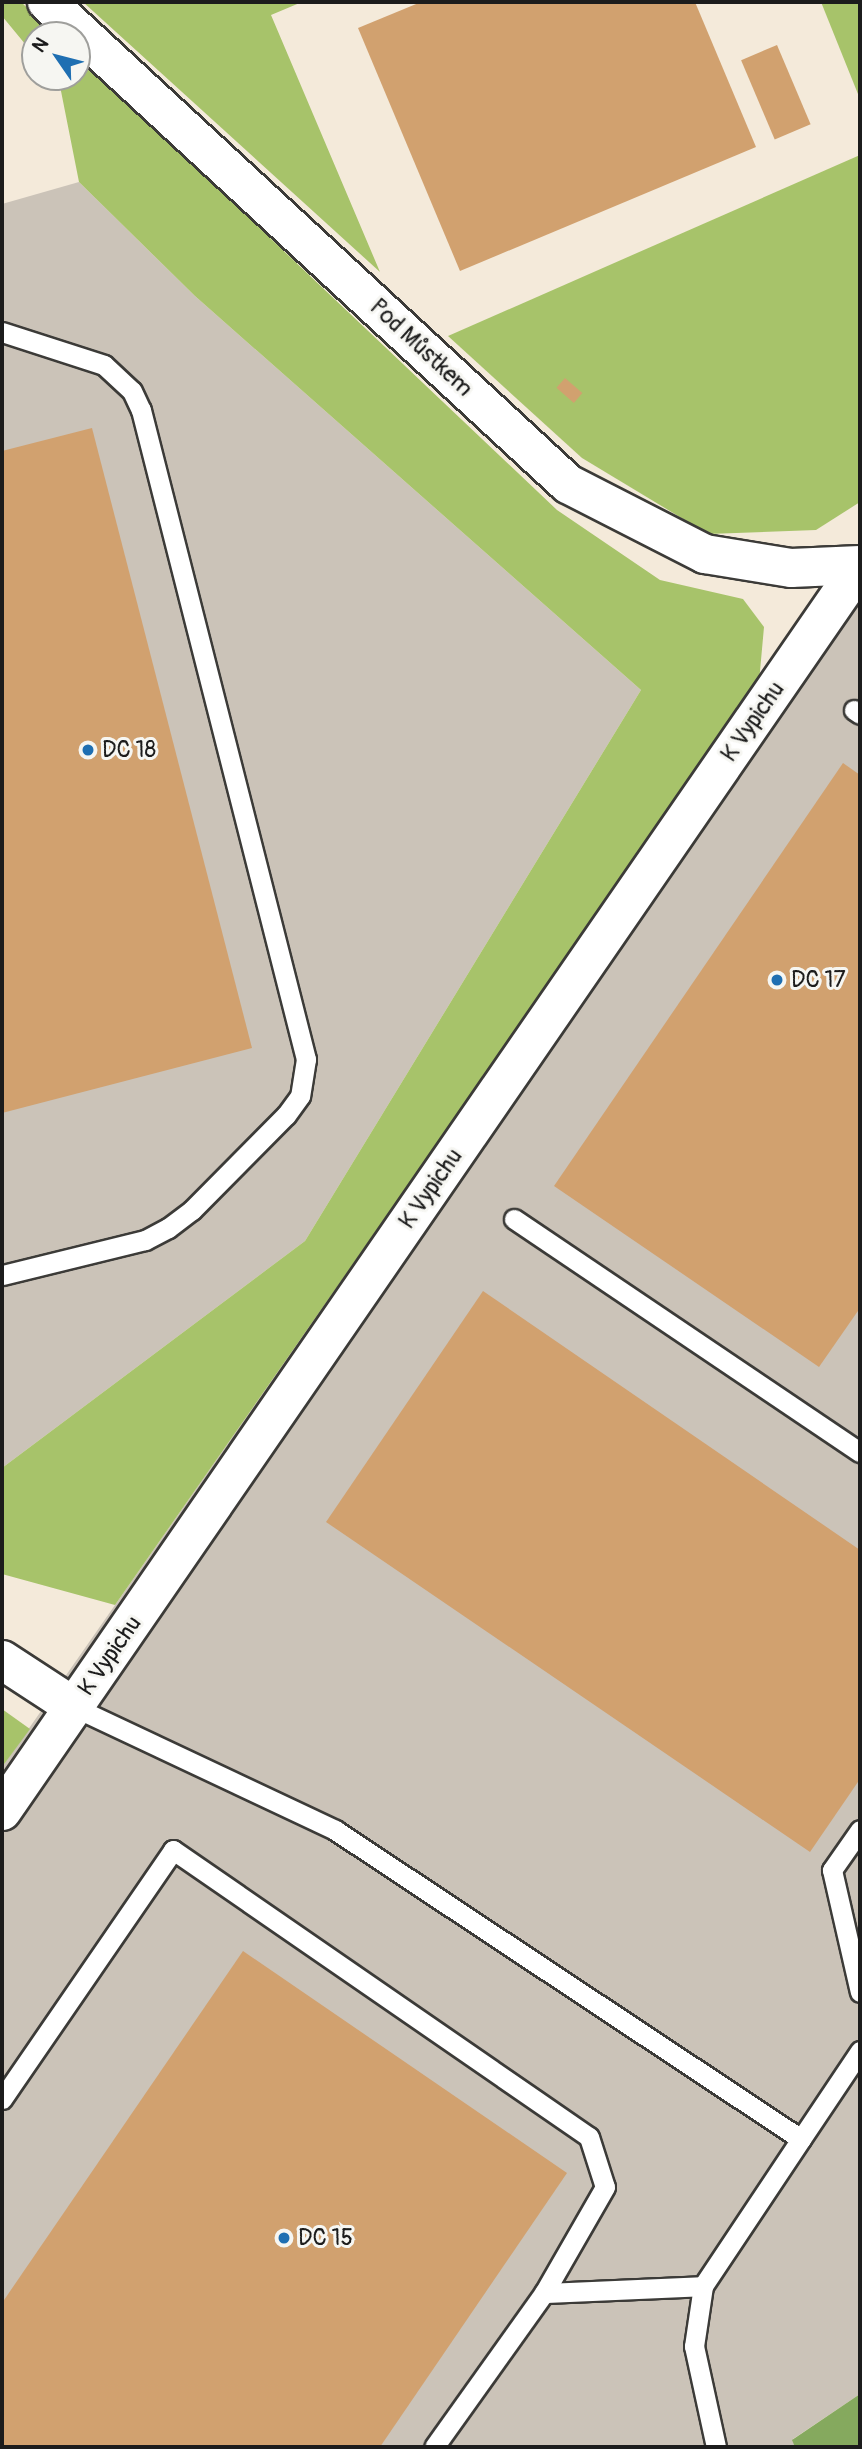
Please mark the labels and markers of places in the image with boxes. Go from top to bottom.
place label: DC 18 [102,736,156,764]
marker: DC 18 [80,742,96,758]
place label: DC 17 [791,966,846,994]
marker: DC 17 [769,972,785,988]
place label: DC 15 [298,2224,353,2252]
marker: DC 15 [276,2230,292,2246]

